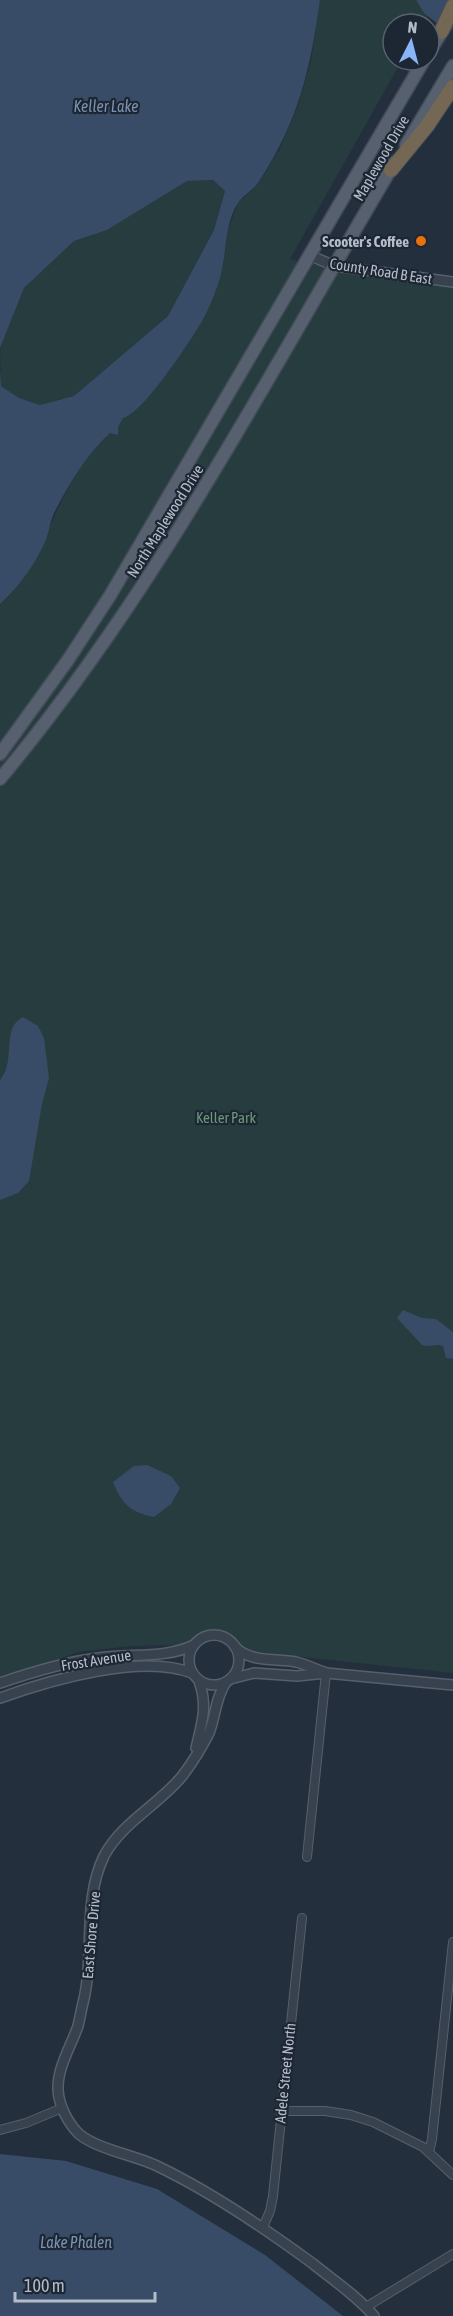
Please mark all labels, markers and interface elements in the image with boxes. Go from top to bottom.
north arrow [381,12,441,72]
text: N [407,18,418,37]
water label: Keller Lake [74,97,138,115]
street label: Maplewood Drive [350,112,412,204]
place label: Scooter's Coffee [322,233,409,250]
marker: Scooter's Coffee [414,234,428,248]
street label: County Road B East [328,254,434,288]
street label: North Maplewood Drive [123,461,207,580]
park label: Keller Park [196,1109,256,1126]
street label: Frost Avenue [60,1646,132,1674]
street label: East Shore Drive [79,1890,103,1980]
street label: Adele Street North [271,2022,299,2124]
water label: Lake Phalen [40,2233,112,2251]
scale bar [15,2265,154,2303]
text: 100 m [24,2275,65,2296]

